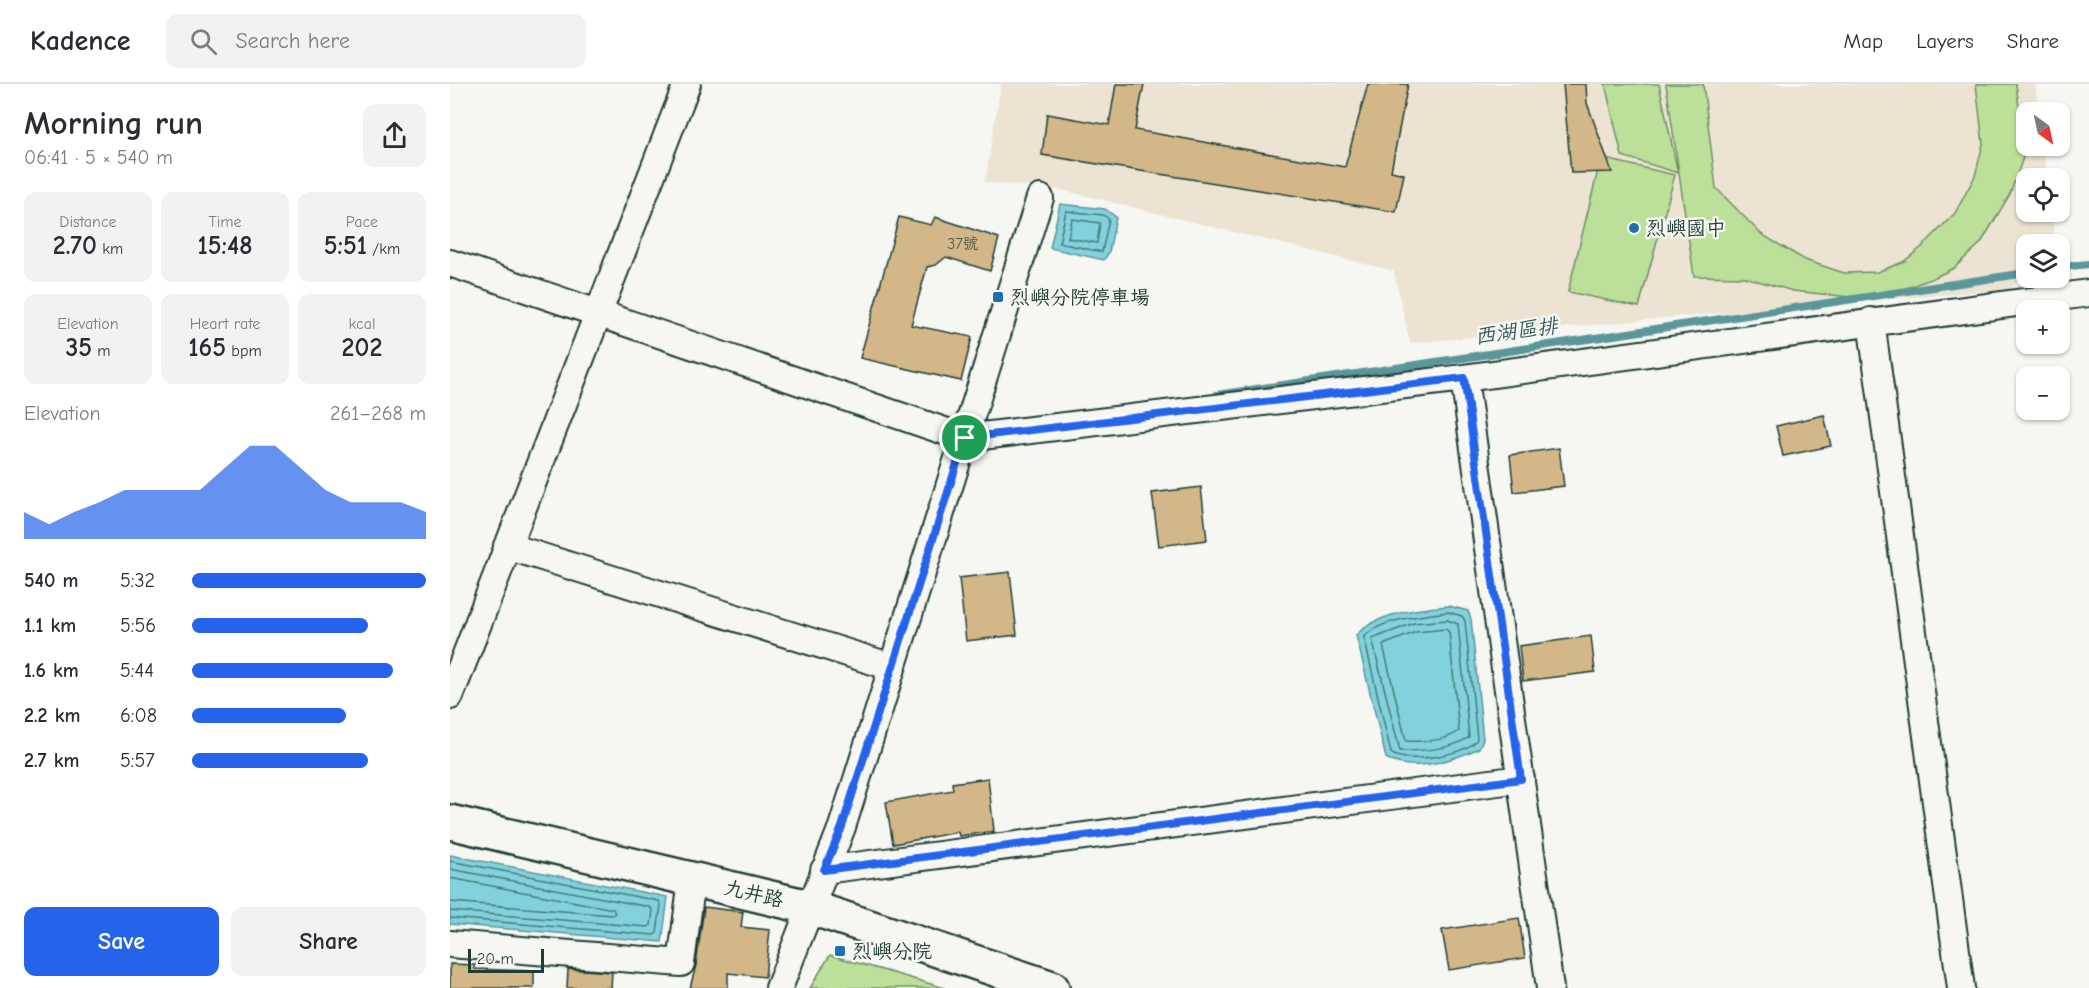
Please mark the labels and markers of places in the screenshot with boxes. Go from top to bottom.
place label: 烈嶼國中 [1646,217,1726,240]
marker: 烈嶼國中 [1627,221,1641,235]
place label: 烈嶼分院停車場 [1010,286,1150,309]
marker: 烈嶼分院停車場 [991,290,1005,304]
pin [939,412,990,463]
place label: 烈嶼分院 [852,940,932,963]
marker: 烈嶼分院 [833,944,847,958]

